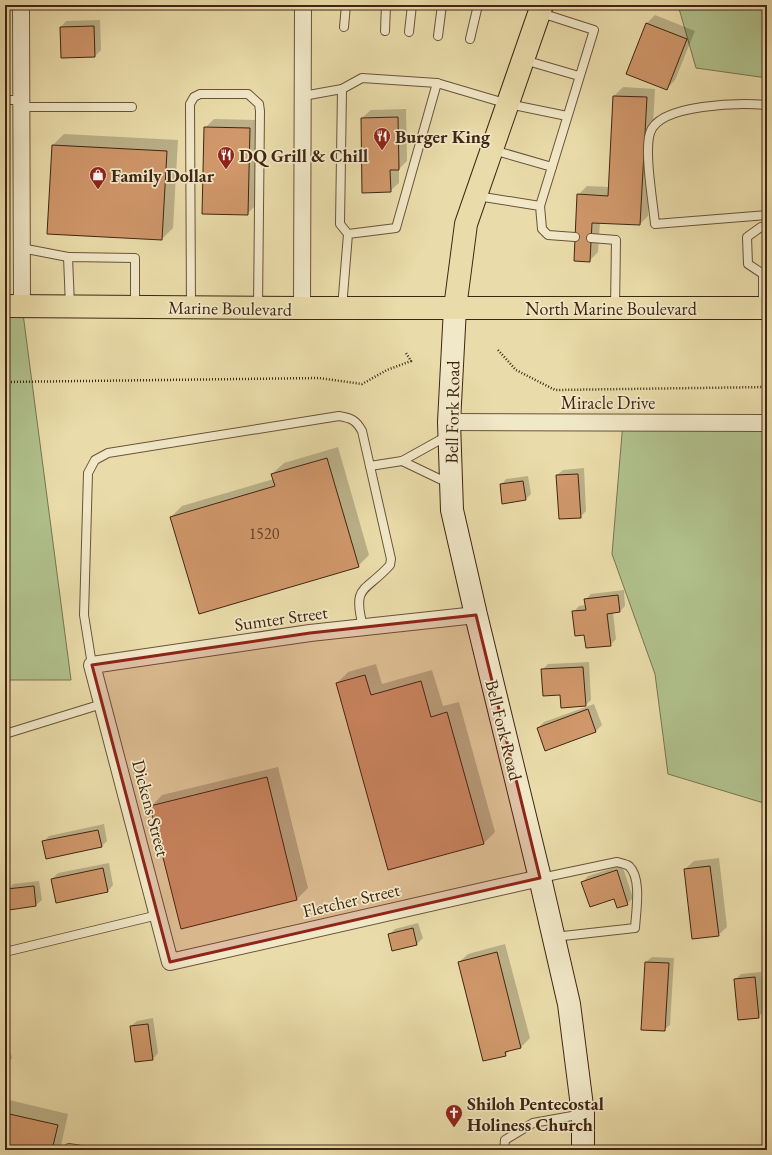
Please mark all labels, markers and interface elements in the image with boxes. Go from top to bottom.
place label: Burger King [395,125,491,148]
restaurant icon: Burger King [372,126,392,151]
place label: DQ Grill & Chill [239,144,368,167]
restaurant icon: DQ Grill & Chill [216,145,236,170]
place label: Family Dollar [111,164,215,187]
shop icon: Family Dollar [88,165,108,190]
street label: Marine Boulevard [168,295,293,321]
street label: North Marine Boulevard [525,297,698,320]
street label: Bell Fork Road [440,359,464,464]
street label: Miracle Drive [561,391,655,414]
house number: 1520 [249,523,280,544]
street label: Sumter Street [233,600,329,636]
street label: Bell Fork Road [480,677,528,784]
street label: Dickens Street [127,757,175,859]
street label: Fletcher Street [300,878,402,922]
place label: Shiloh Pentecostal Holiness Church [467,1092,604,1136]
church icon: Shiloh Pentecostal Holiness Church [444,1103,464,1128]

